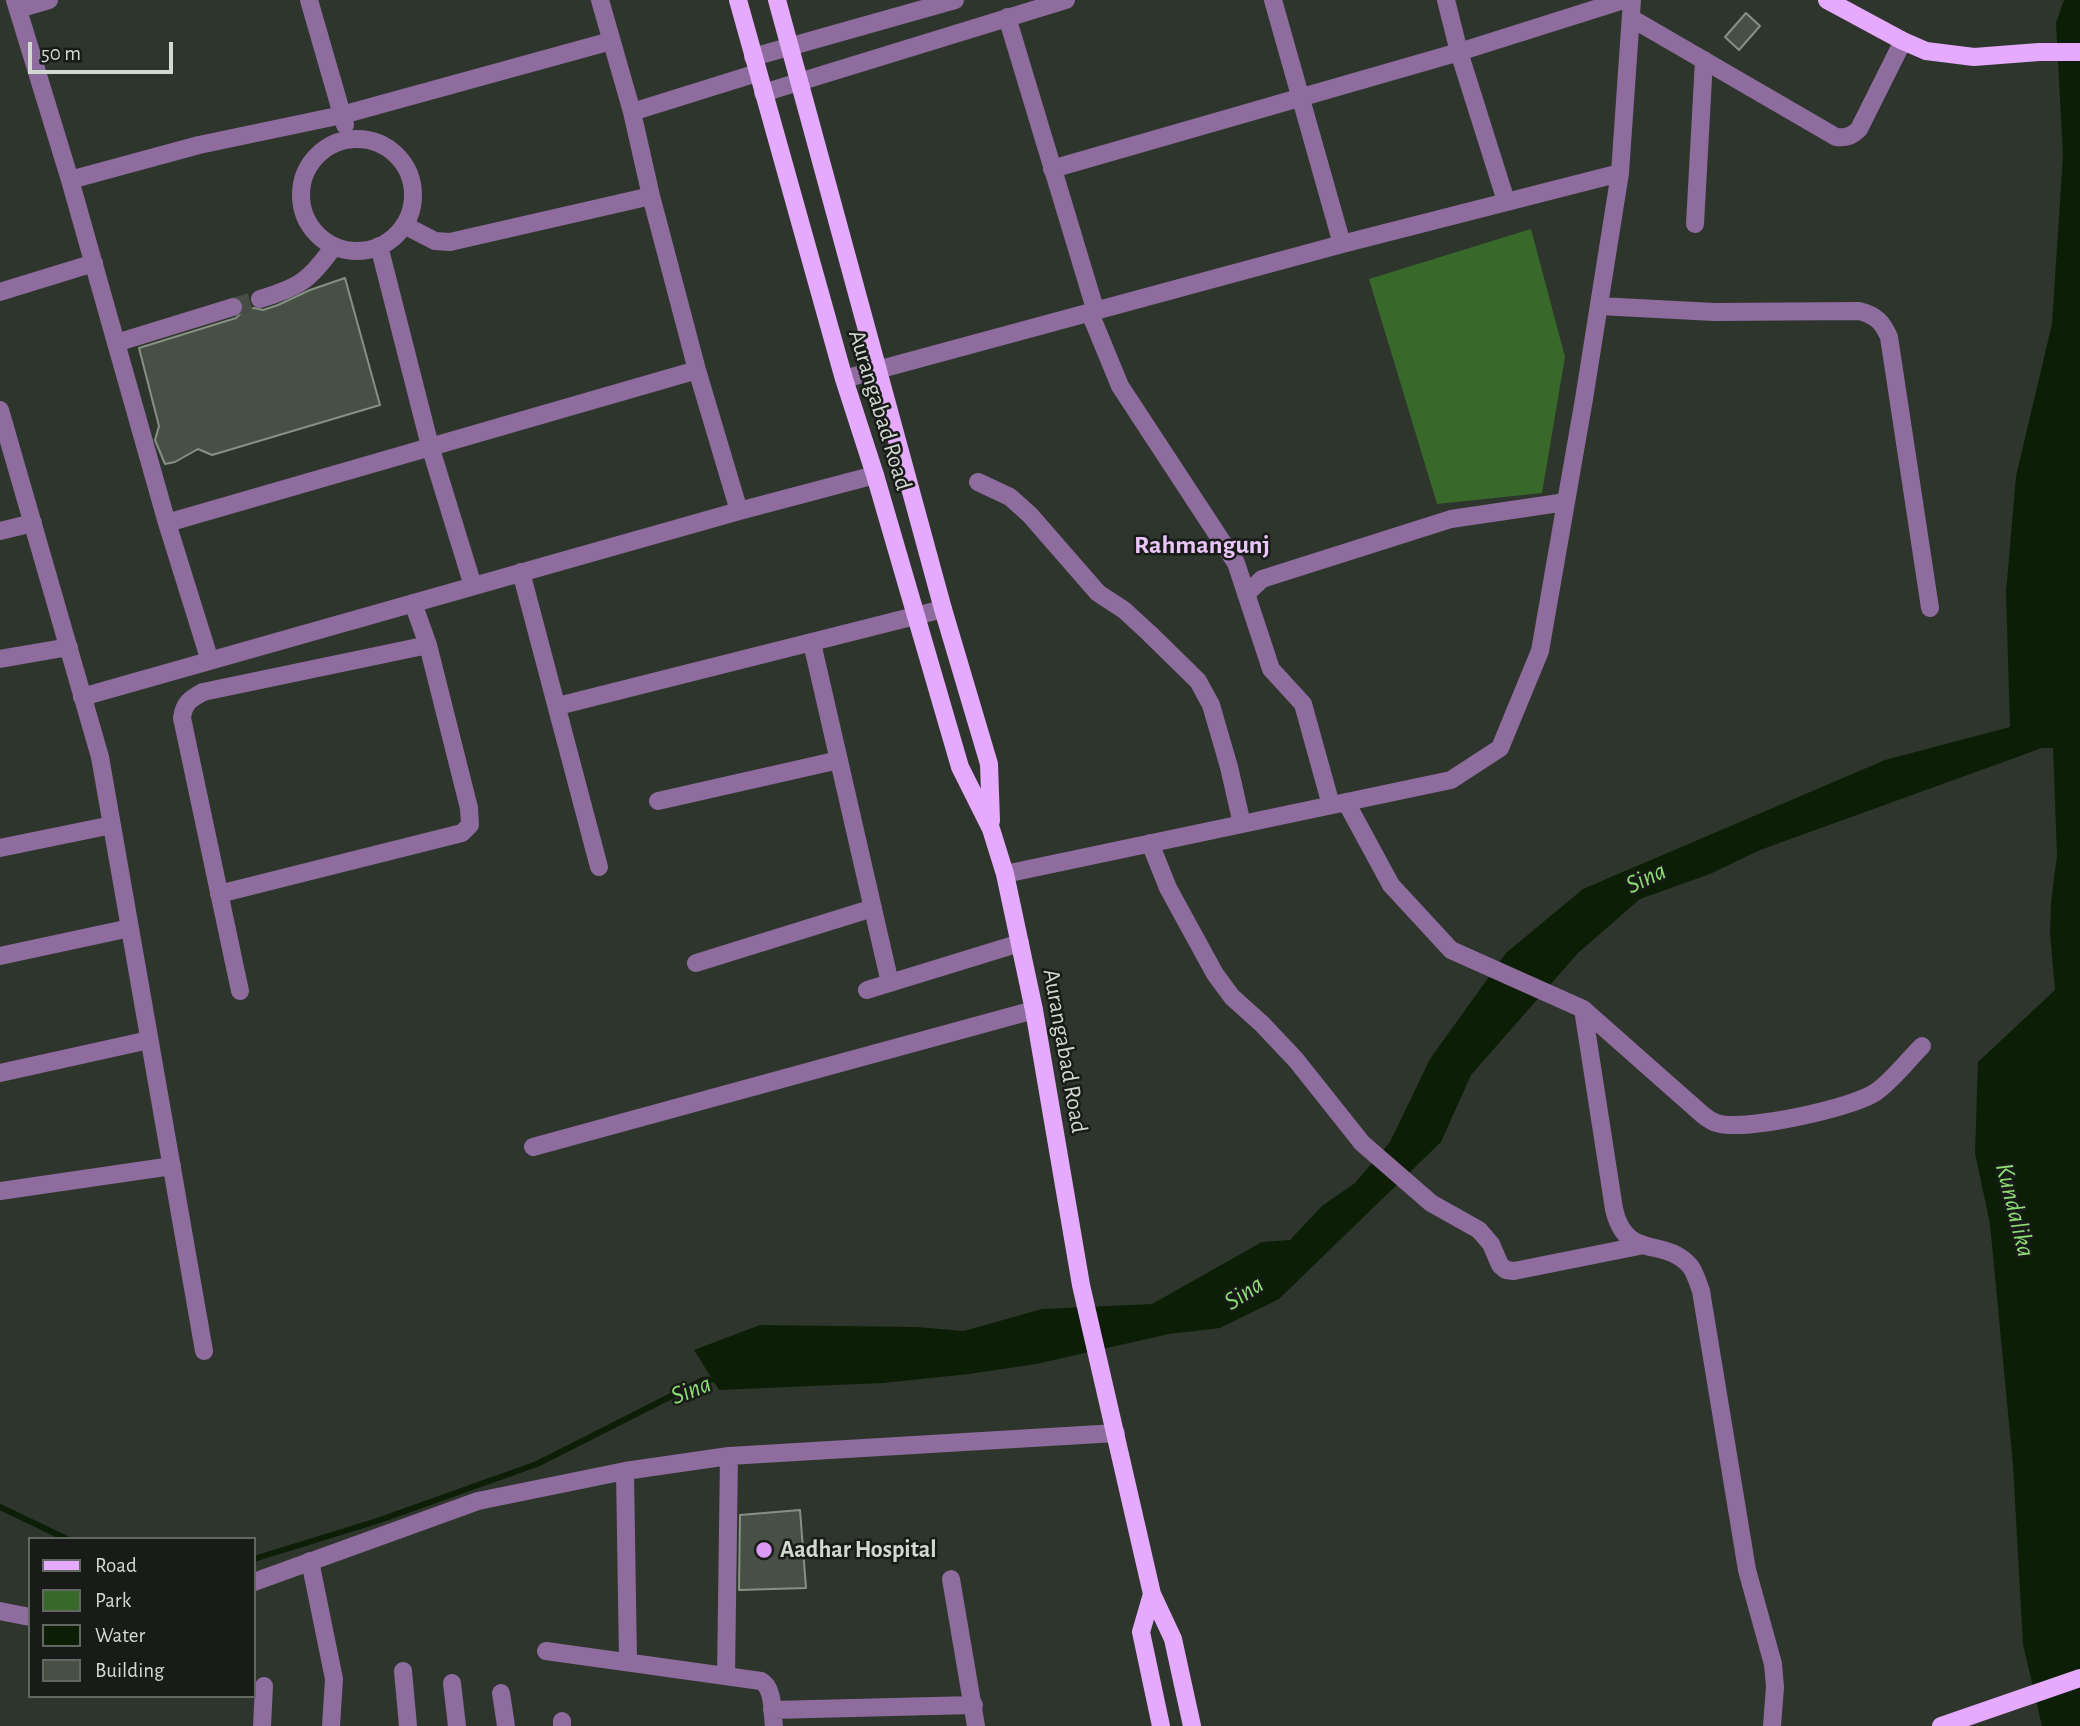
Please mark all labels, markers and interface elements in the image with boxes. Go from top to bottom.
scale bar [32,28,177,72]
text: 50 m [41,43,81,64]
street label: Aurangabad Road [842,326,918,494]
district label: Rahmangunj [1134,529,1270,561]
water label: Sina [1621,855,1671,901]
street label: Aurangabad Road [1036,967,1094,1135]
water label: Kundalika [1988,1160,2042,1260]
water label: Sina [1218,1269,1270,1317]
water label: Sina [666,1368,716,1412]
place label: Aadhar Hospital [780,1536,937,1564]
legend [28,1537,256,1698]
marker: Aadhar Hospital [754,1540,774,1560]
text: Road [95,1555,137,1576]
text: Park [95,1590,131,1611]
text: Water [95,1625,145,1646]
text: Building [95,1660,164,1681]

